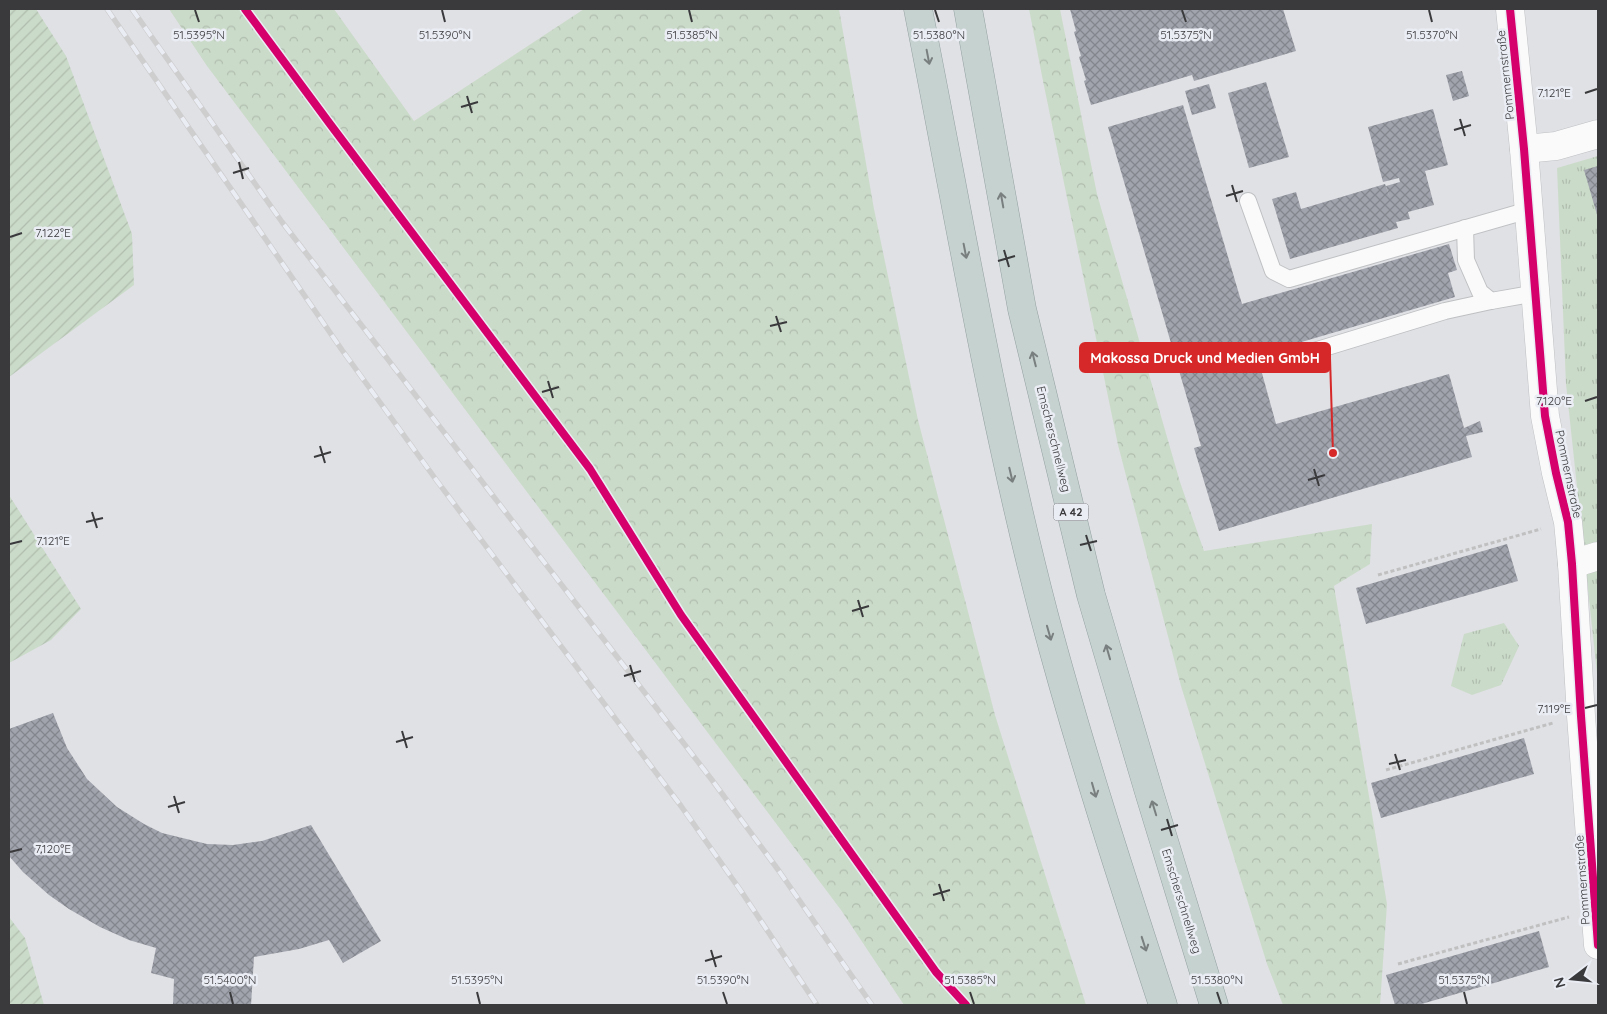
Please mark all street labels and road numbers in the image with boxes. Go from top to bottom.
street label: Pommernstraße [1493,29,1517,121]
street label: Emscherschnellweg [1034,384,1074,494]
street label: Pommernstraße [1552,428,1586,520]
road number: A 42 [1054,504,1088,520]
street label: Pommernstraße [1571,834,1593,925]
street label: Emscherschnellweg [1159,847,1205,955]

